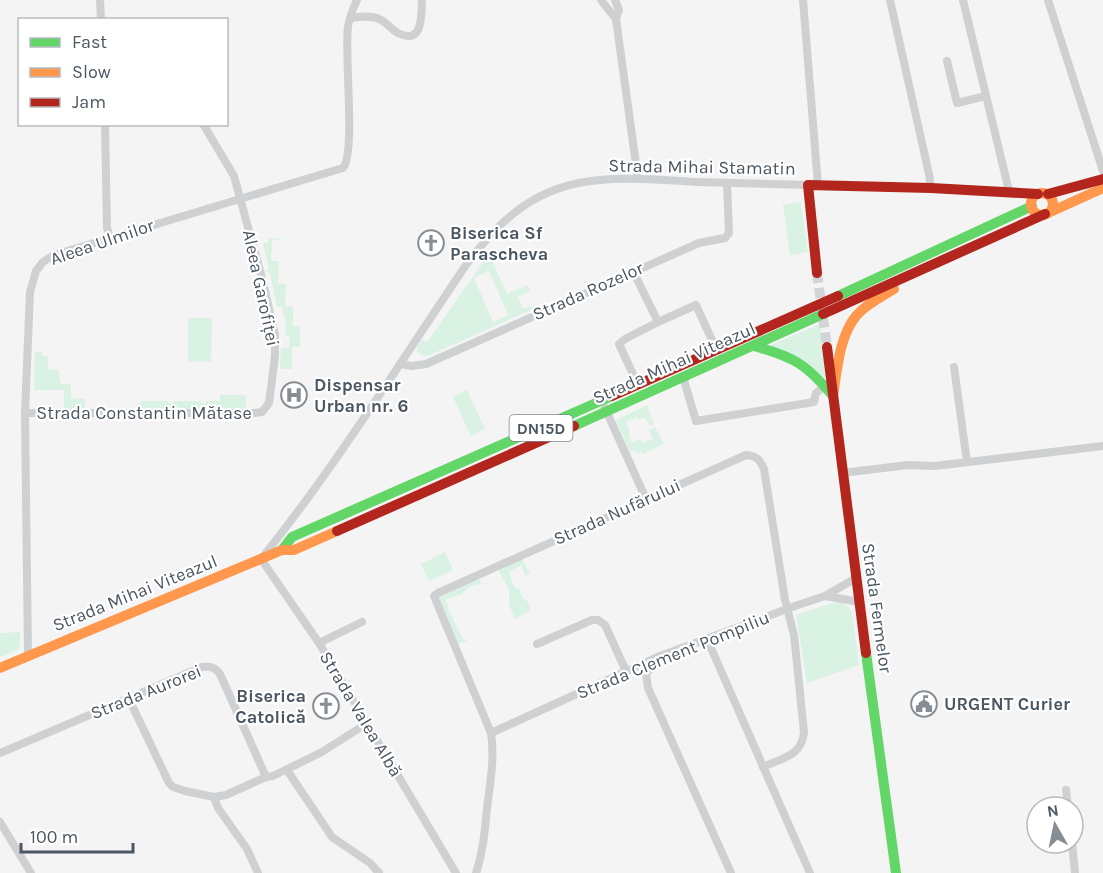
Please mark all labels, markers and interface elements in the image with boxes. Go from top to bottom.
legend [18,18,228,126]
text: Fast [72,31,107,53]
text: Slow [72,61,111,83]
text: Jam [72,91,106,113]
street label: Strada Mihai Stamatin [608,154,796,180]
street label: Aleea Ulmilor [47,214,157,270]
place label: Biserica Sf Parascheva [450,222,548,265]
street label: Aleea Garofiței [238,228,284,348]
church icon: Biserica Sf Parascheva [416,228,446,258]
street label: Strada Rozelor [529,257,647,325]
street label: Strada Mihai Viteazul [589,317,759,409]
place label: Dispensar Urban nr. 6 [314,374,409,417]
hospital icon: Dispensar Urban nr. 6 [279,380,309,410]
street label: Strada Constantin Mătase [36,402,252,424]
road number: DN15D [510,415,572,441]
street label: Strada Nufărului [550,474,684,550]
street label: Strada Fermelor [857,542,897,675]
street label: Strada Mihai Viteazul [49,550,221,636]
street label: Strada Clement Pompiliu [573,606,773,704]
street label: Strada Valea Albă [315,647,407,781]
street label: Strada Aurorei [87,660,205,724]
place label: Biserica Catolică [235,685,306,728]
public building icon: URGENT Curier [909,689,939,719]
church icon: Biserica Catolică [311,691,341,721]
place label: URGENT Curier [944,693,1070,715]
north arrow [1025,795,1085,855]
text: N [1046,800,1060,821]
scale bar [21,816,134,854]
text: 100 m [30,826,78,848]

